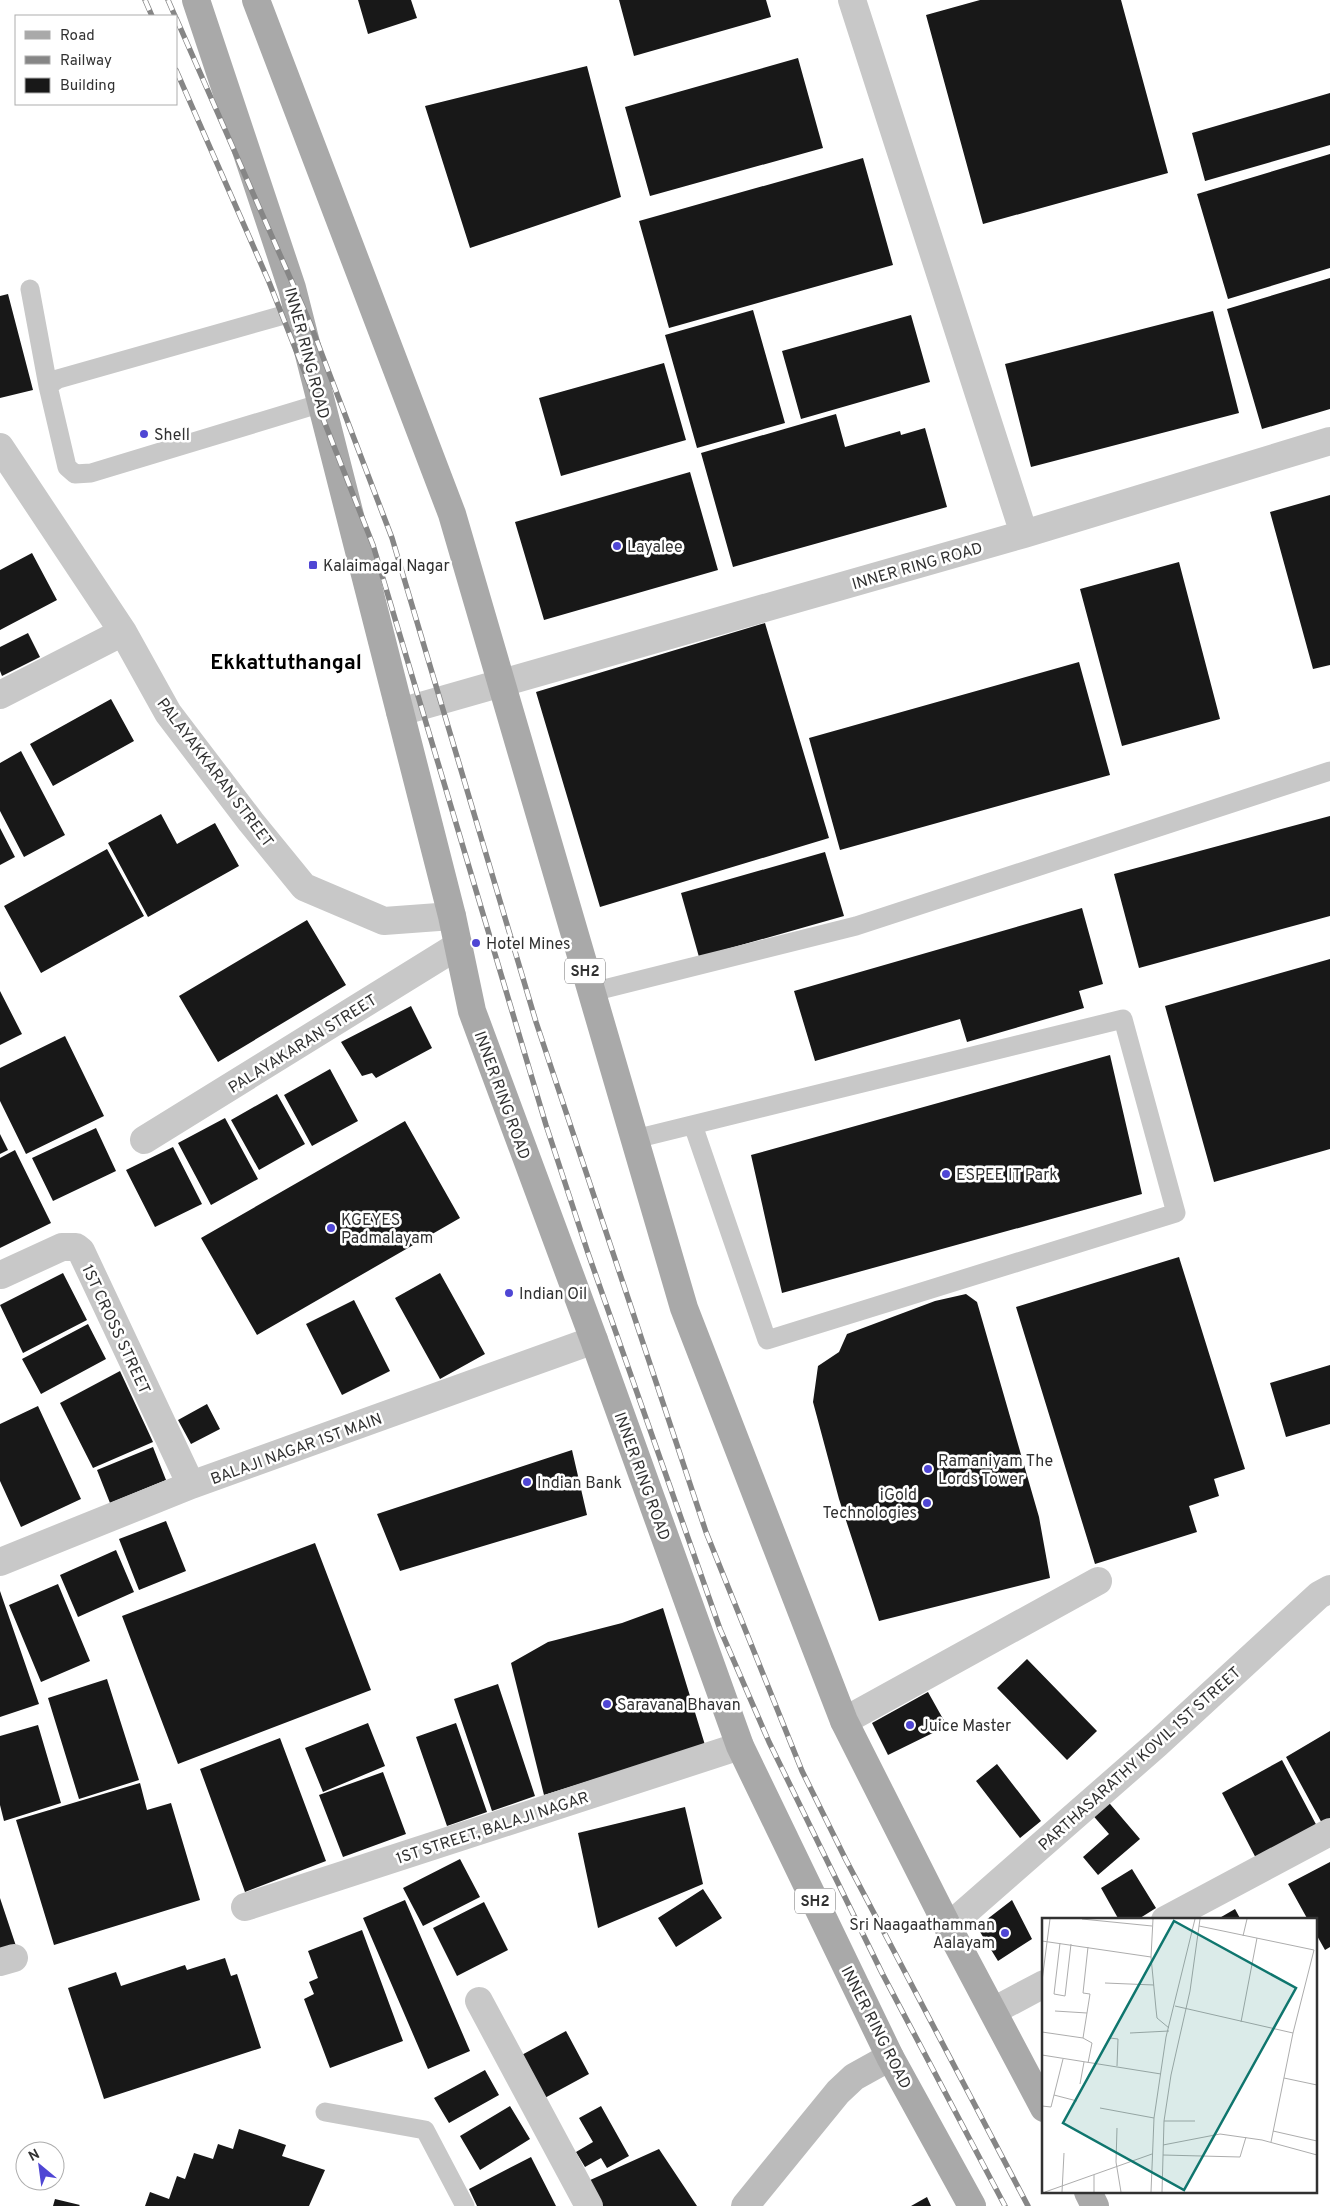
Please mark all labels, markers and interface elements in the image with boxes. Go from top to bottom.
legend [15,15,178,105]
text: Road [60,27,95,46]
text: Railway [60,52,112,71]
text: Building [60,77,115,96]
street label: INNER RING ROAD [279,286,333,421]
place label: Shell [154,426,190,446]
marker: Shell [138,428,150,440]
place label: Layalee [627,538,683,558]
street label: INNER RING ROAD [850,539,985,595]
marker: Layalee [611,540,623,552]
place label: Kalaimagal Nagar [323,557,450,577]
marker: Kalaimagal Nagar [307,559,319,571]
district label: Ekkattuthangal [210,650,362,677]
street label: PALAYAKKARAN STREET [152,695,277,852]
place label: Hotel Mines [486,935,571,955]
marker: Hotel Mines [470,937,482,949]
road number: SH2 [565,958,605,984]
street label: PALAYAKARAN STREET [225,991,381,1099]
street label: INNER RING ROAD [469,1029,534,1163]
place label: ESPEE IT Park [956,1166,1058,1186]
marker: ESPEE IT Park [940,1168,952,1180]
place label: KGEYES Padmalayam [341,1211,433,1249]
marker: KGEYES Padmalayam [325,1222,337,1234]
street label: 1ST CROSS STREET [76,1262,154,1398]
place label: Indian Oil [519,1285,587,1305]
marker: Indian Oil [503,1287,515,1299]
street label: BALAJI NAGAR 1ST MAIN [208,1410,385,1490]
street label: INNER RING ROAD [609,1410,674,1544]
place label: Ramaniyam The Lords Tower [938,1452,1053,1490]
marker: Ramaniyam The Lords Tower [922,1463,934,1475]
place label: Indian Bank [537,1474,622,1494]
marker: Indian Bank [521,1476,533,1488]
place label: iGold Technologies [822,1486,917,1524]
marker: iGold Technologies [921,1497,933,1509]
street label: PARTHASARATHY KOVIL 1ST STREET [1035,1663,1246,1856]
place label: Saravana Bhavan [617,1696,741,1716]
marker: Saravana Bhavan [601,1698,613,1710]
place label: Juice Master [920,1717,1011,1737]
marker: Juice Master [904,1719,916,1731]
street label: 1ST STREET, BALAJI NAGAR [394,1788,592,1870]
road number: SH2 [795,1888,835,1914]
place label: Sri Naagaathamman Aalayam [849,1916,995,1954]
inset map [1042,1918,1318,2194]
marker: Sri Naagaathamman Aalayam [999,1927,1011,1939]
street label: INNER RING ROAD [836,1963,915,2093]
north arrow [15,2141,65,2191]
text: N [26,2146,43,2166]

